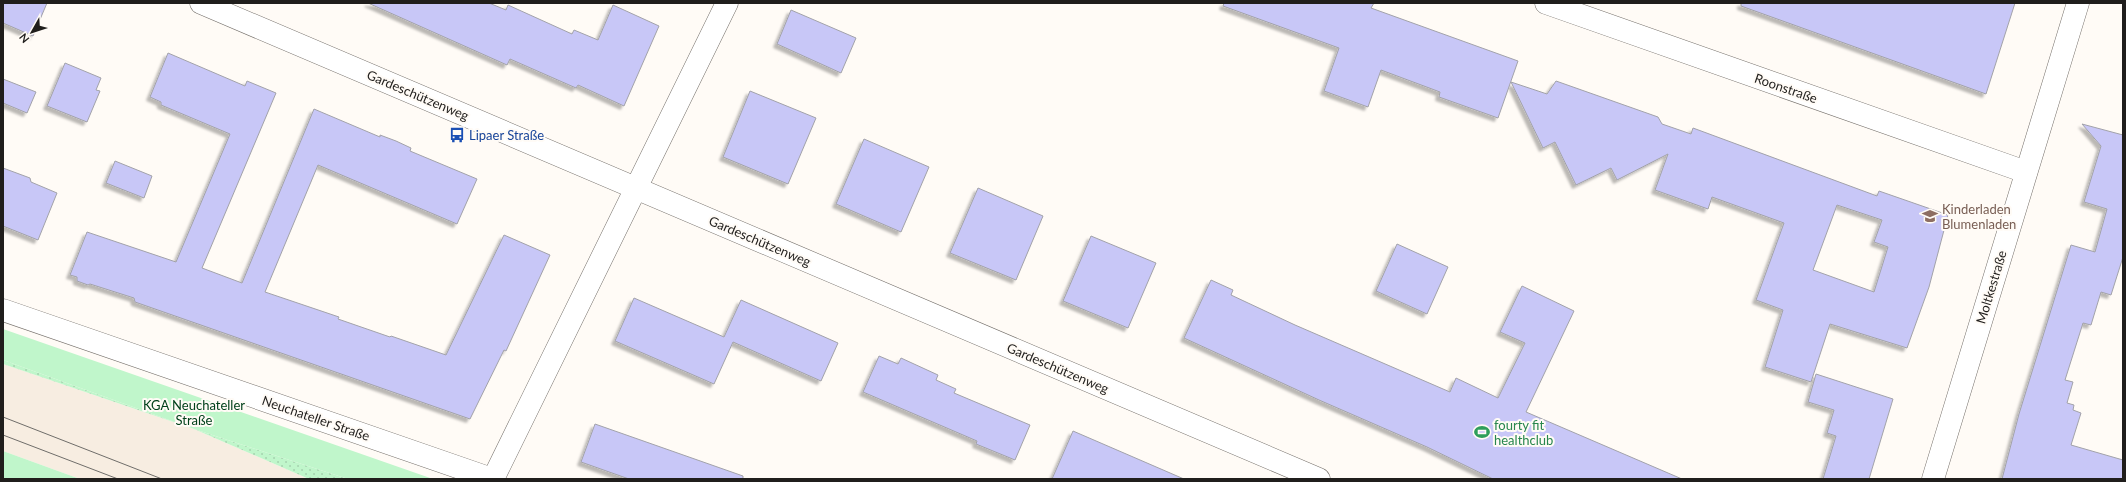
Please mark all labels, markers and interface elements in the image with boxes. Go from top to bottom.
north arrow [12,12,52,52]
text: N [16,31,32,46]
street label: Gardeschützenweg [365,66,472,124]
street label: Roonstraße [1752,70,1820,106]
bus stop icon: Lipaer Straße [448,126,466,144]
place label: Lipaer Straße [469,127,544,143]
place label: Kinderladen Blumenladen [1942,201,2016,232]
school or university icon: Kinderladen Blumenladen [1921,207,1939,225]
street label: Gardeschützenweg [707,212,814,270]
street label: Moltkestraße [1972,248,2010,326]
street label: Gardeschützenweg [1005,339,1112,397]
street label: Neuchateller Straße [260,392,372,444]
park label: KGA Neuchateller Straße [143,397,245,428]
place label: fourty fit healthclub [1494,417,1553,448]
sports icon: fourty fit healthclub [1473,423,1491,441]

